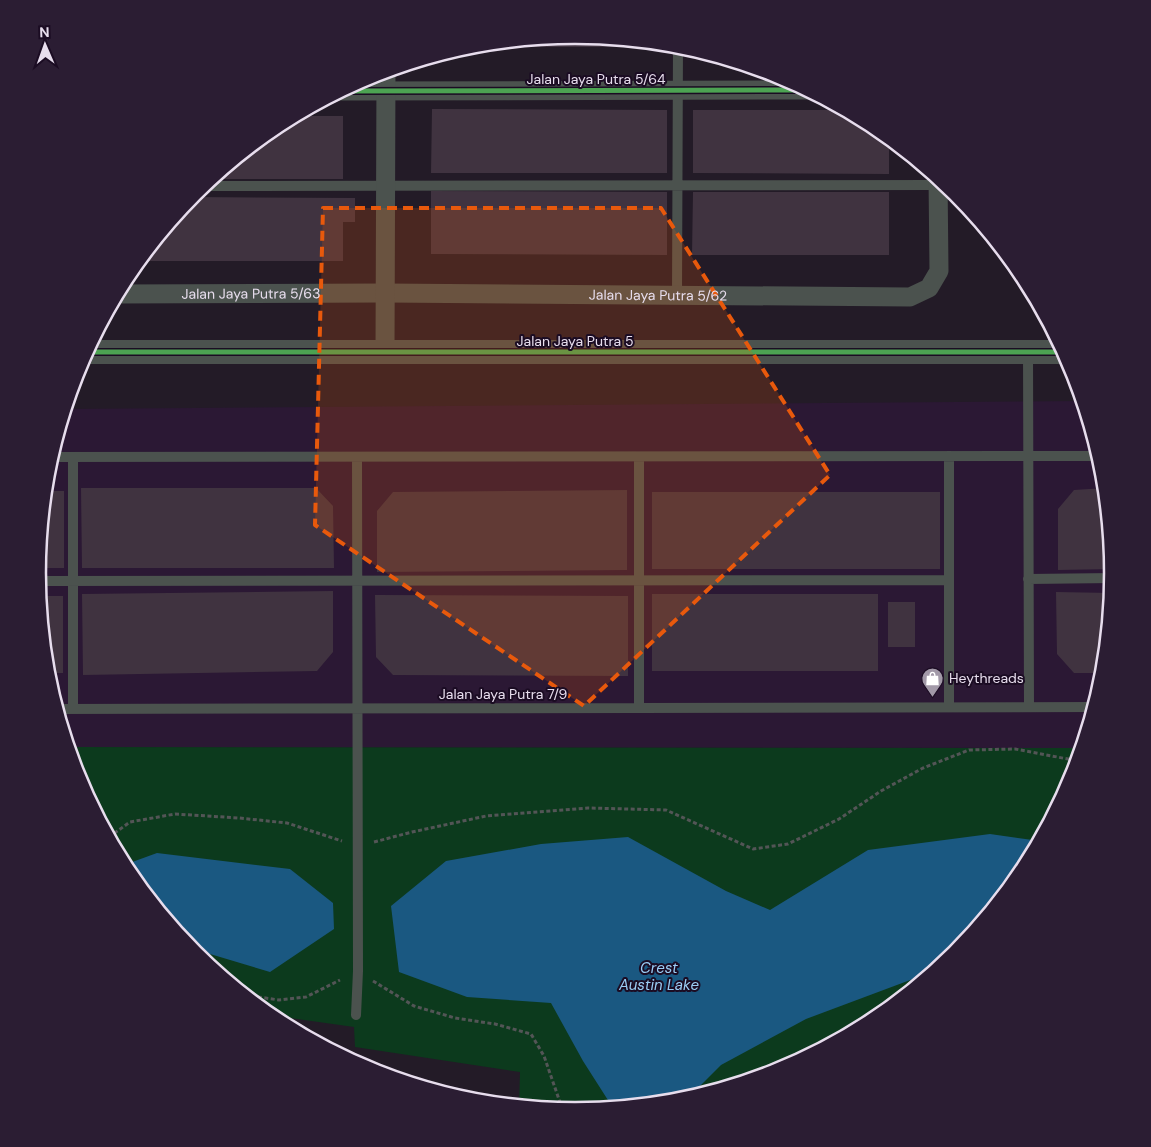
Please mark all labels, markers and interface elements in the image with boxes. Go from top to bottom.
north arrow [20,20,70,70]
text: N [39,23,50,41]
street label: Jalan Jaya Putra 5/64 [527,70,666,88]
street label: Jalan Jaya Putra 5/63 [182,284,320,303]
street label: Jalan Jaya Putra 5/62 [589,286,727,305]
street label: Jalan Jaya Putra 5 [517,332,633,350]
shop icon: Heythreads [921,666,945,697]
place label: Heythreads [949,669,1024,687]
street label: Jalan Jaya Putra 7/9 [439,685,567,703]
water label: Crest Austin Lake [618,958,699,995]

